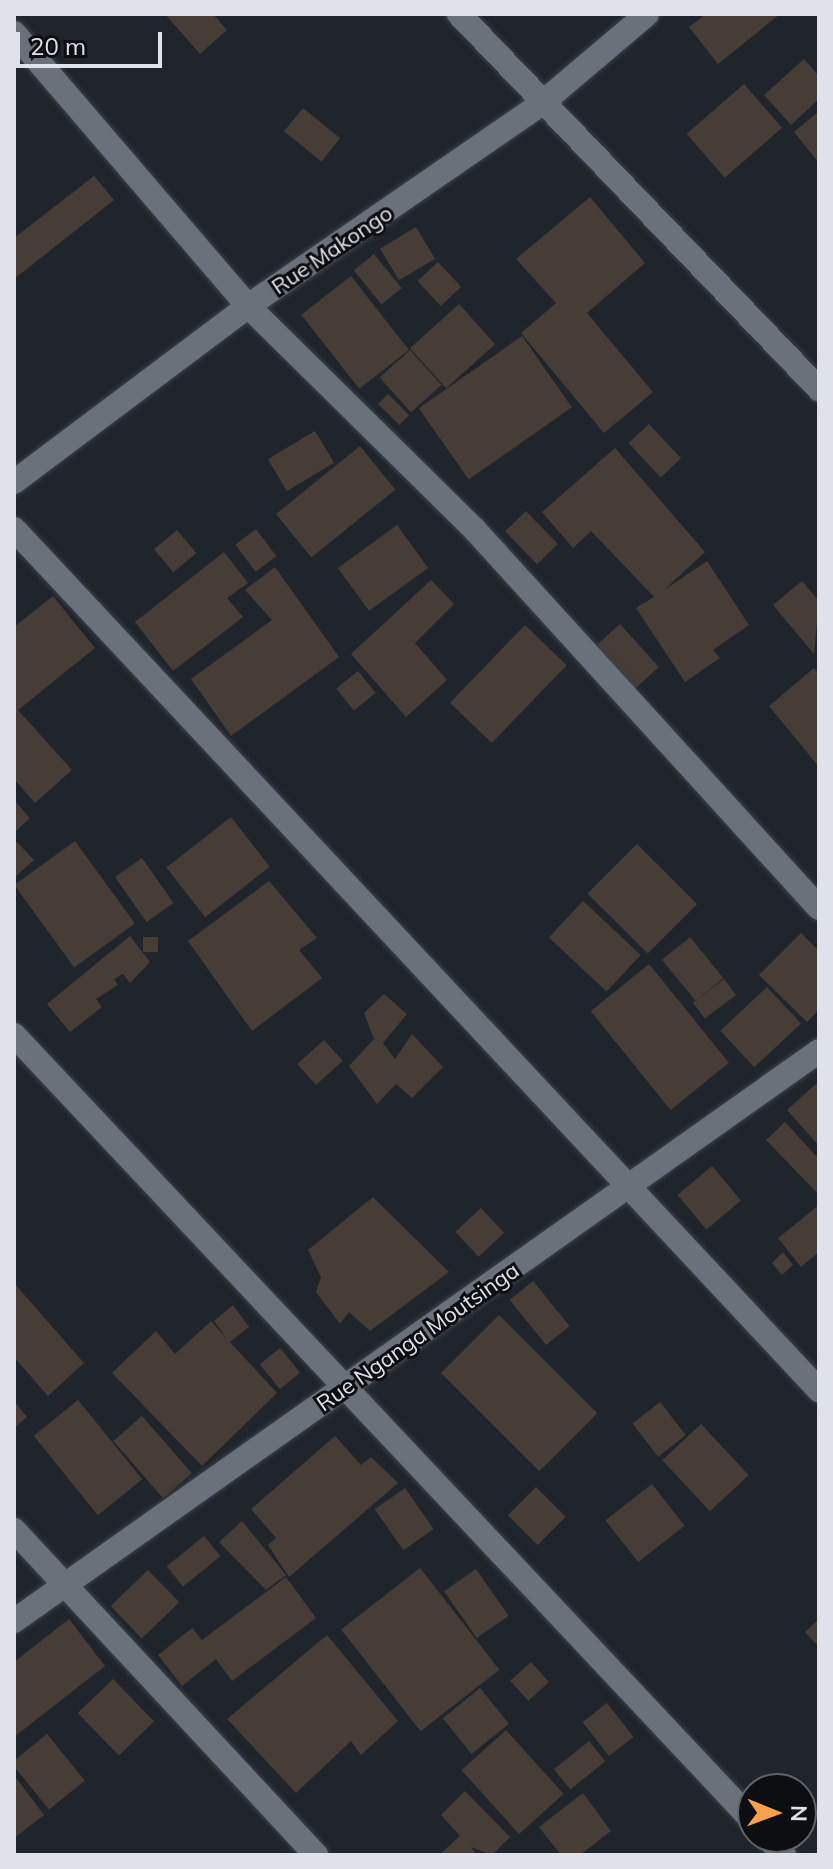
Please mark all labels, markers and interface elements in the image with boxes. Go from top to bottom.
scale bar [20,16,166,66]
text: 20 m [30,31,86,61]
street label: Rue Makongo [267,200,397,300]
street label: Rue Nganga Moutsinga [312,1257,524,1417]
north arrow [737,1773,817,1853]
text: N [785,1805,813,1822]

